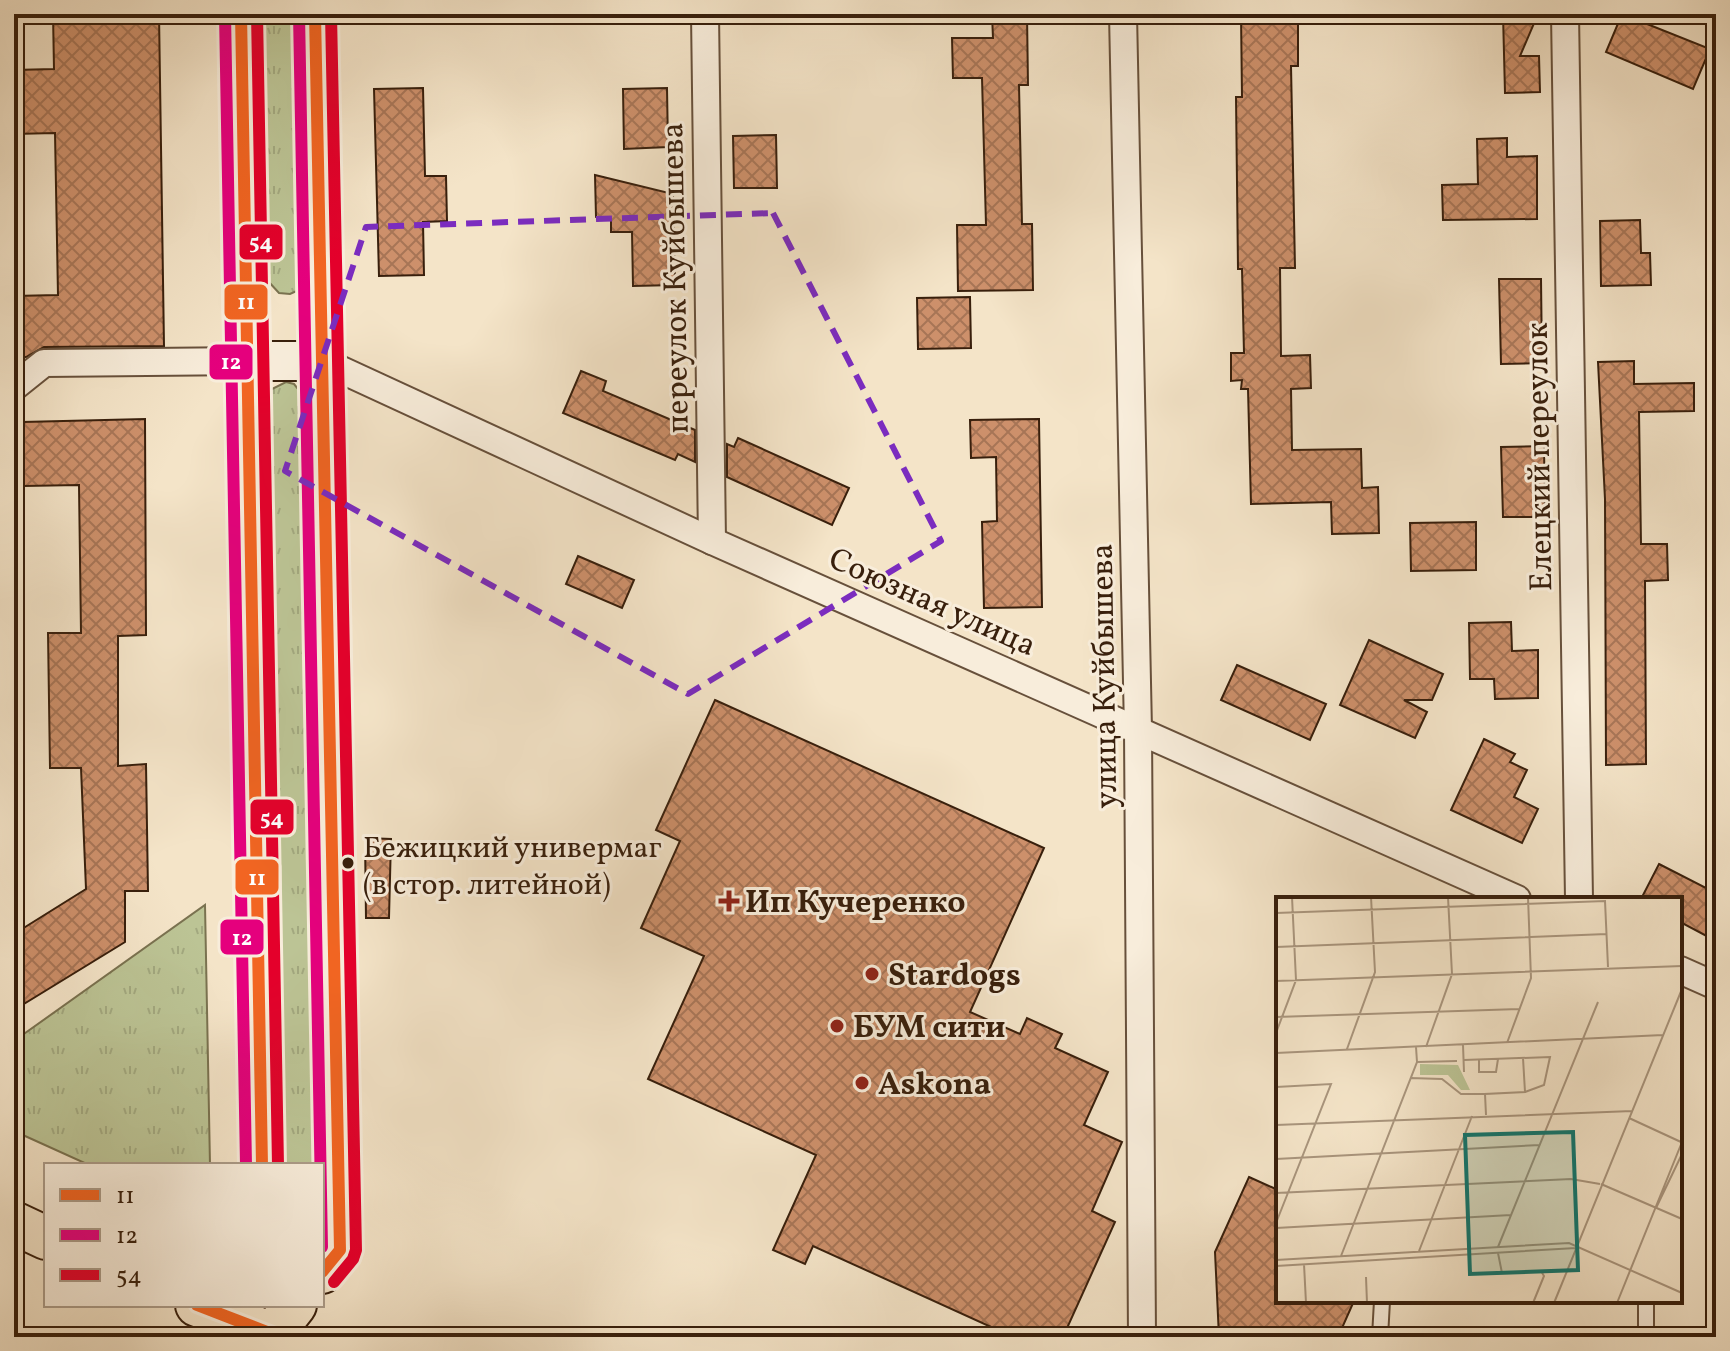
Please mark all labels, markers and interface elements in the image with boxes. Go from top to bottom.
street label: переулок Куйбышева [652,122,702,434]
line badge: 54 [238,223,284,261]
text: 54 [249,228,273,259]
line badge: 11 [223,283,269,321]
text: 11 [237,288,255,319]
street label: Елецкий переулок [1517,322,1565,592]
line badge: 12 [208,343,254,381]
text: 12 [221,348,241,379]
street label: Союзная улица [821,538,1042,669]
street label: улица Куйбышева [1082,543,1130,809]
line badge: 54 [249,798,295,836]
text: 54 [260,804,284,835]
place label: Бежицкий универмаг (в стор. литейной) [363,828,662,907]
marker: Бежицкий универмаг (в стор. литейной) [340,855,356,871]
line badge: 11 [234,858,280,896]
text: 11 [248,864,266,895]
place label: Ип Кучеренко [745,882,966,926]
marker: Ип Кучеренко [720,892,738,910]
inset map [1276,897,1682,1303]
line badge: 12 [219,918,265,956]
text: 12 [232,924,252,955]
place label: Stardogs [888,955,1021,999]
marker: Stardogs [863,965,881,983]
place label: БУМ сити [853,1007,1006,1051]
marker: БУМ сити [828,1017,846,1035]
place label: Askona [878,1064,991,1108]
marker: Askona [853,1074,871,1092]
legend [44,1163,324,1307]
text: 11 [116,1180,135,1214]
text: 12 [116,1220,138,1254]
text: 54 [116,1260,142,1294]

